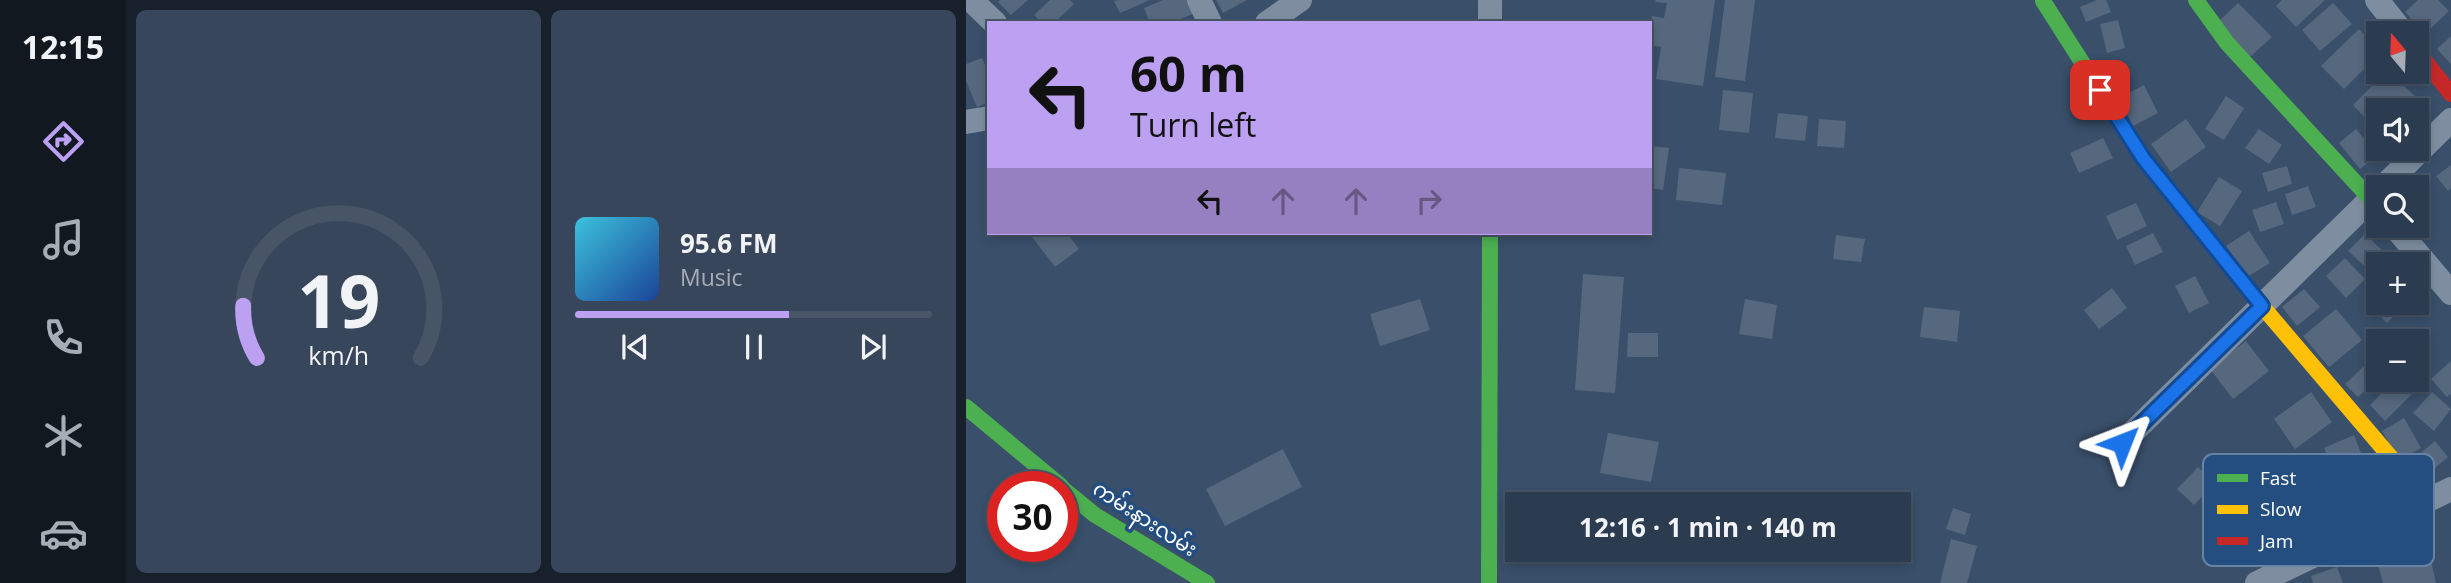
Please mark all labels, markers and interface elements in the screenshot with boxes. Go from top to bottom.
north arrow [2366,21,2429,84]
map controls [2366,21,2429,392]
text: 12:15 [22,25,104,68]
text: 60 m [1130,40,1247,106]
icon: left [1015,49,1106,140]
pin [2070,60,2130,120]
icon: arrive [2081,71,2119,109]
button: sound [2366,98,2429,161]
text: Turn left [1130,103,1256,146]
icon: directions [39,117,88,166]
button: search [2366,175,2429,238]
icon: left [1191,182,1229,220]
icon: ahead [1264,182,1302,220]
icon: ahead [1337,182,1375,220]
icon: right [1410,182,1448,220]
icon: music [39,215,88,264]
text: 95.6 FM [680,225,778,261]
text: 19 [297,250,380,349]
button: + [2366,252,2429,315]
text: Music [680,261,743,293]
icon: phone [39,313,88,362]
icon: previous [616,328,654,366]
icon: pause [735,328,773,366]
icon: next [854,328,892,366]
button: − [2366,329,2429,392]
text: km/h [308,337,369,371]
position arrow [2085,406,2159,480]
icon: climate [39,411,88,460]
legend [2203,454,2434,566]
text: Fast [2260,465,2296,491]
speed limit sign: 30 [987,471,1078,562]
street label: ကမ်းနားလမ်း [1086,473,1204,566]
text: Slow [2260,496,2302,522]
icon: car [39,509,88,558]
text: 12:16 · 1 min · 140 m [1579,509,1837,545]
text: Jam [2258,528,2293,554]

